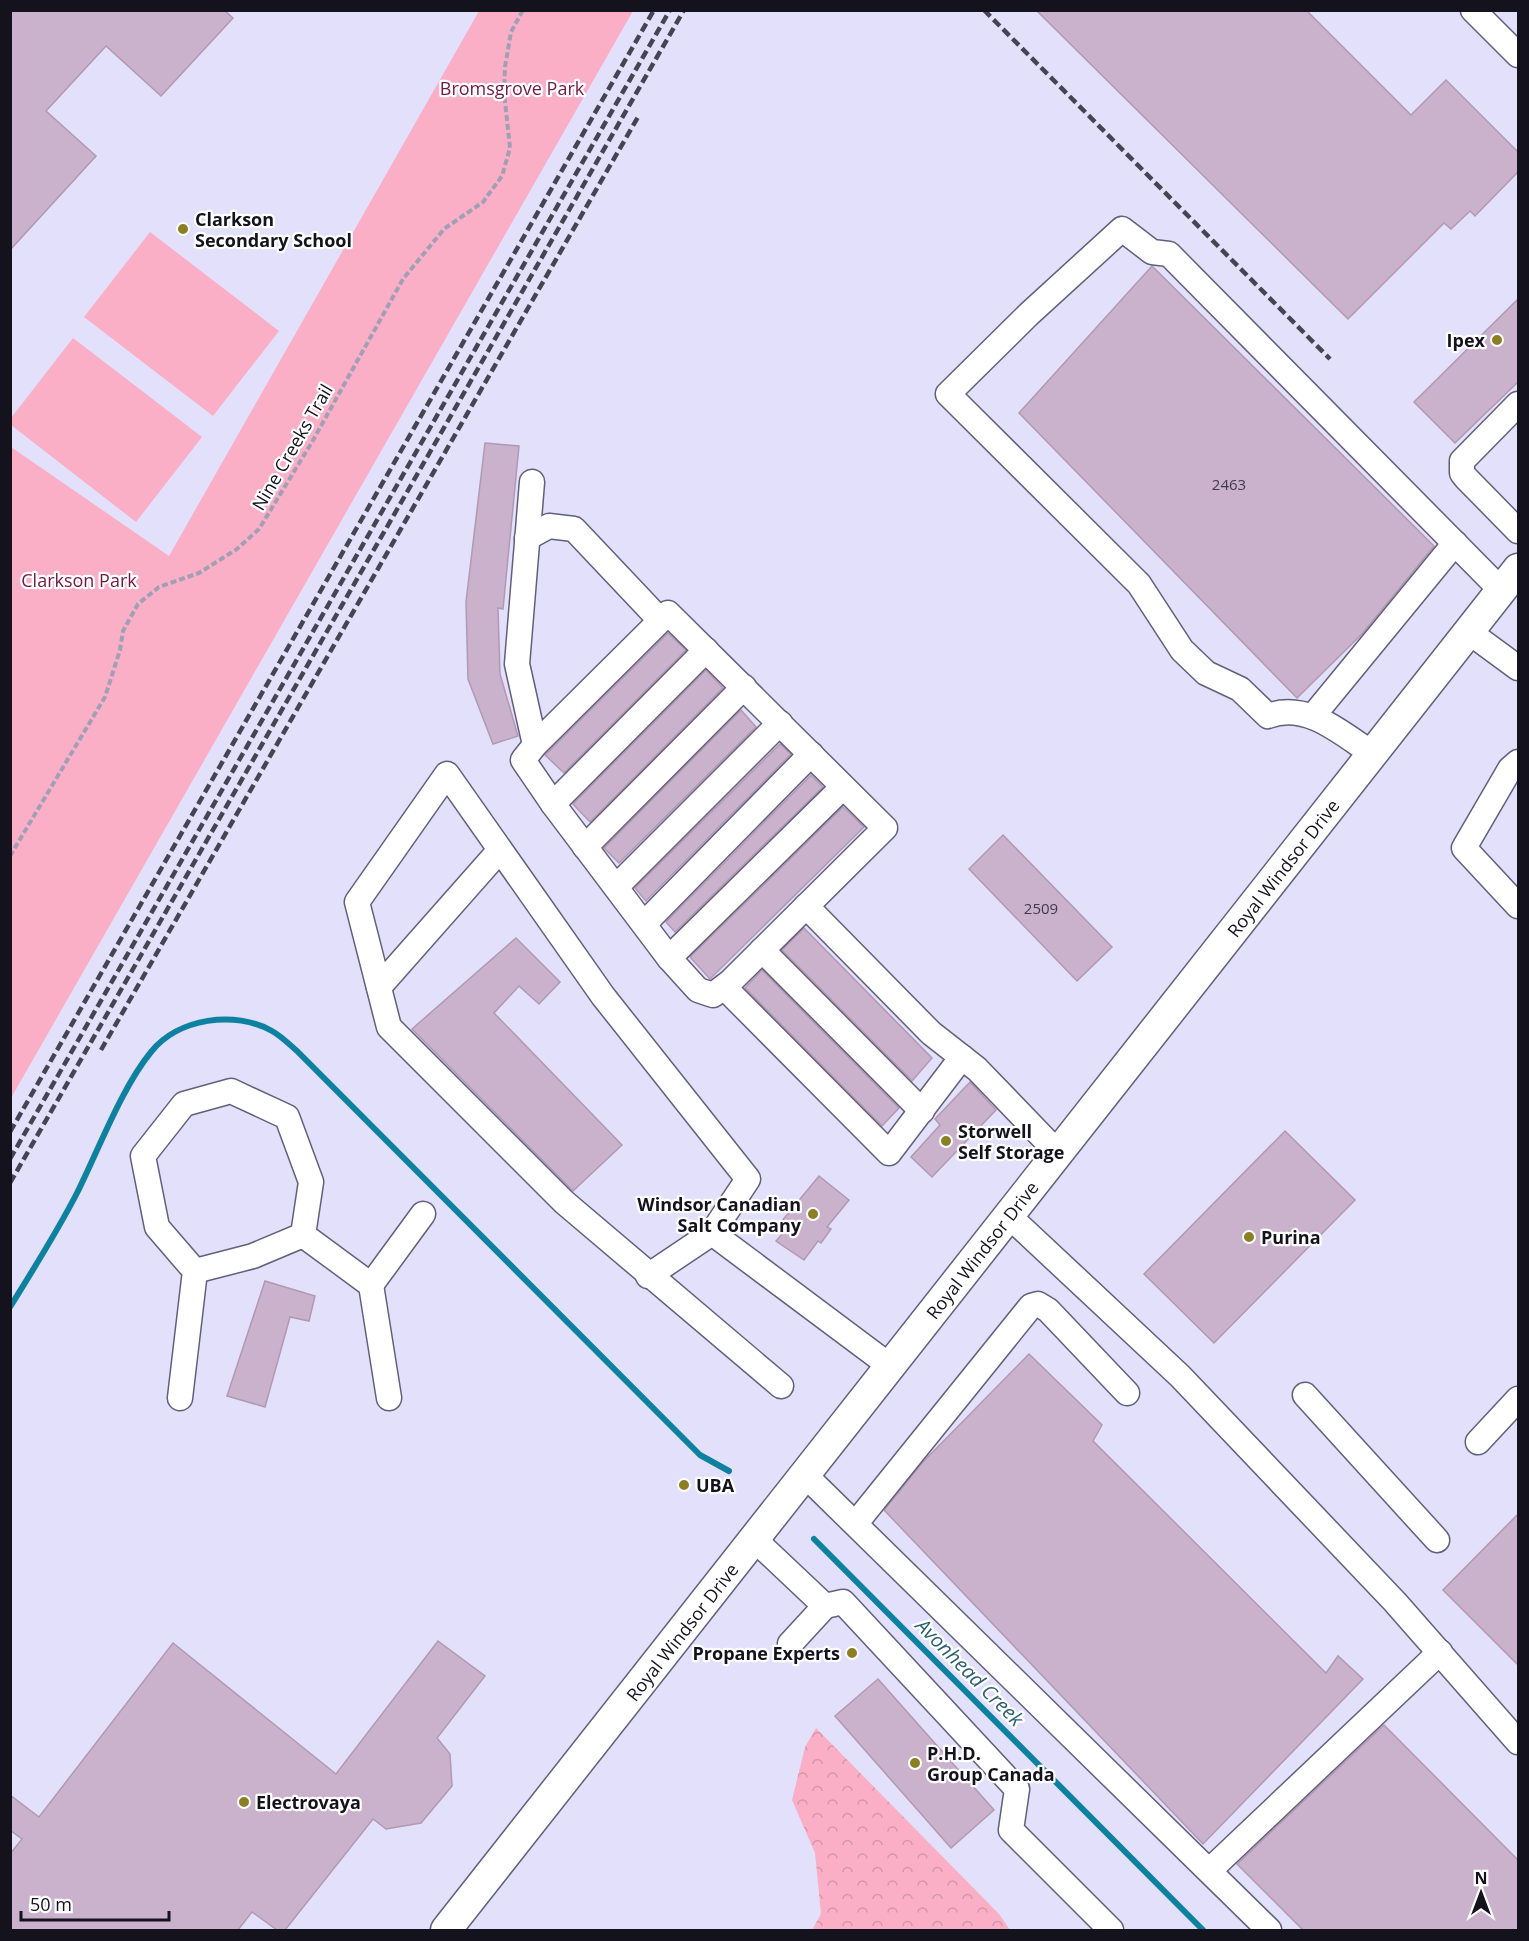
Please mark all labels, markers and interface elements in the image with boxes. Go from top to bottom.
park label: Bromsgrove Park [440,76,585,100]
place label: Clarkson Secondary School [195,207,352,252]
marker: Clarkson Secondary School [176,222,190,236]
place label: Ipex [1447,328,1486,352]
marker: Ipex [1490,333,1504,347]
street label: Nine Creeks Trail [246,380,338,514]
house number: 2463 [1212,474,1246,494]
park label: Clarkson Park [21,568,137,592]
street label: Royal Windsor Drive [1222,794,1344,942]
house number: 2509 [1024,898,1058,918]
place label: Storwell Self Storage [958,1119,1064,1164]
marker: Storwell Self Storage [939,1134,953,1148]
street label: Royal Windsor Drive [921,1176,1043,1324]
place label: Windsor Canadian Salt Company [637,1192,802,1237]
marker: Windsor Canadian Salt Company [806,1207,820,1221]
place label: Purina [1261,1225,1321,1249]
marker: Purina [1242,1230,1256,1244]
place label: UBA [696,1473,735,1497]
marker: UBA [677,1478,691,1492]
street label: Royal Windsor Drive [621,1558,743,1706]
water label: Avonhead Creek [909,1611,1031,1733]
place label: Propane Experts [693,1641,840,1665]
marker: Propane Experts [845,1646,859,1660]
place label: P.H.D. Group Canada [927,1741,1055,1786]
marker: P.H.D. Group Canada [908,1756,922,1770]
place label: Electrovaya [256,1790,361,1814]
marker: Electrovaya [237,1795,251,1809]
north arrow [1451,1863,1511,1923]
text: N [1474,1867,1488,1889]
scale bar [21,1884,170,1922]
text: 50 m [30,1892,72,1916]

